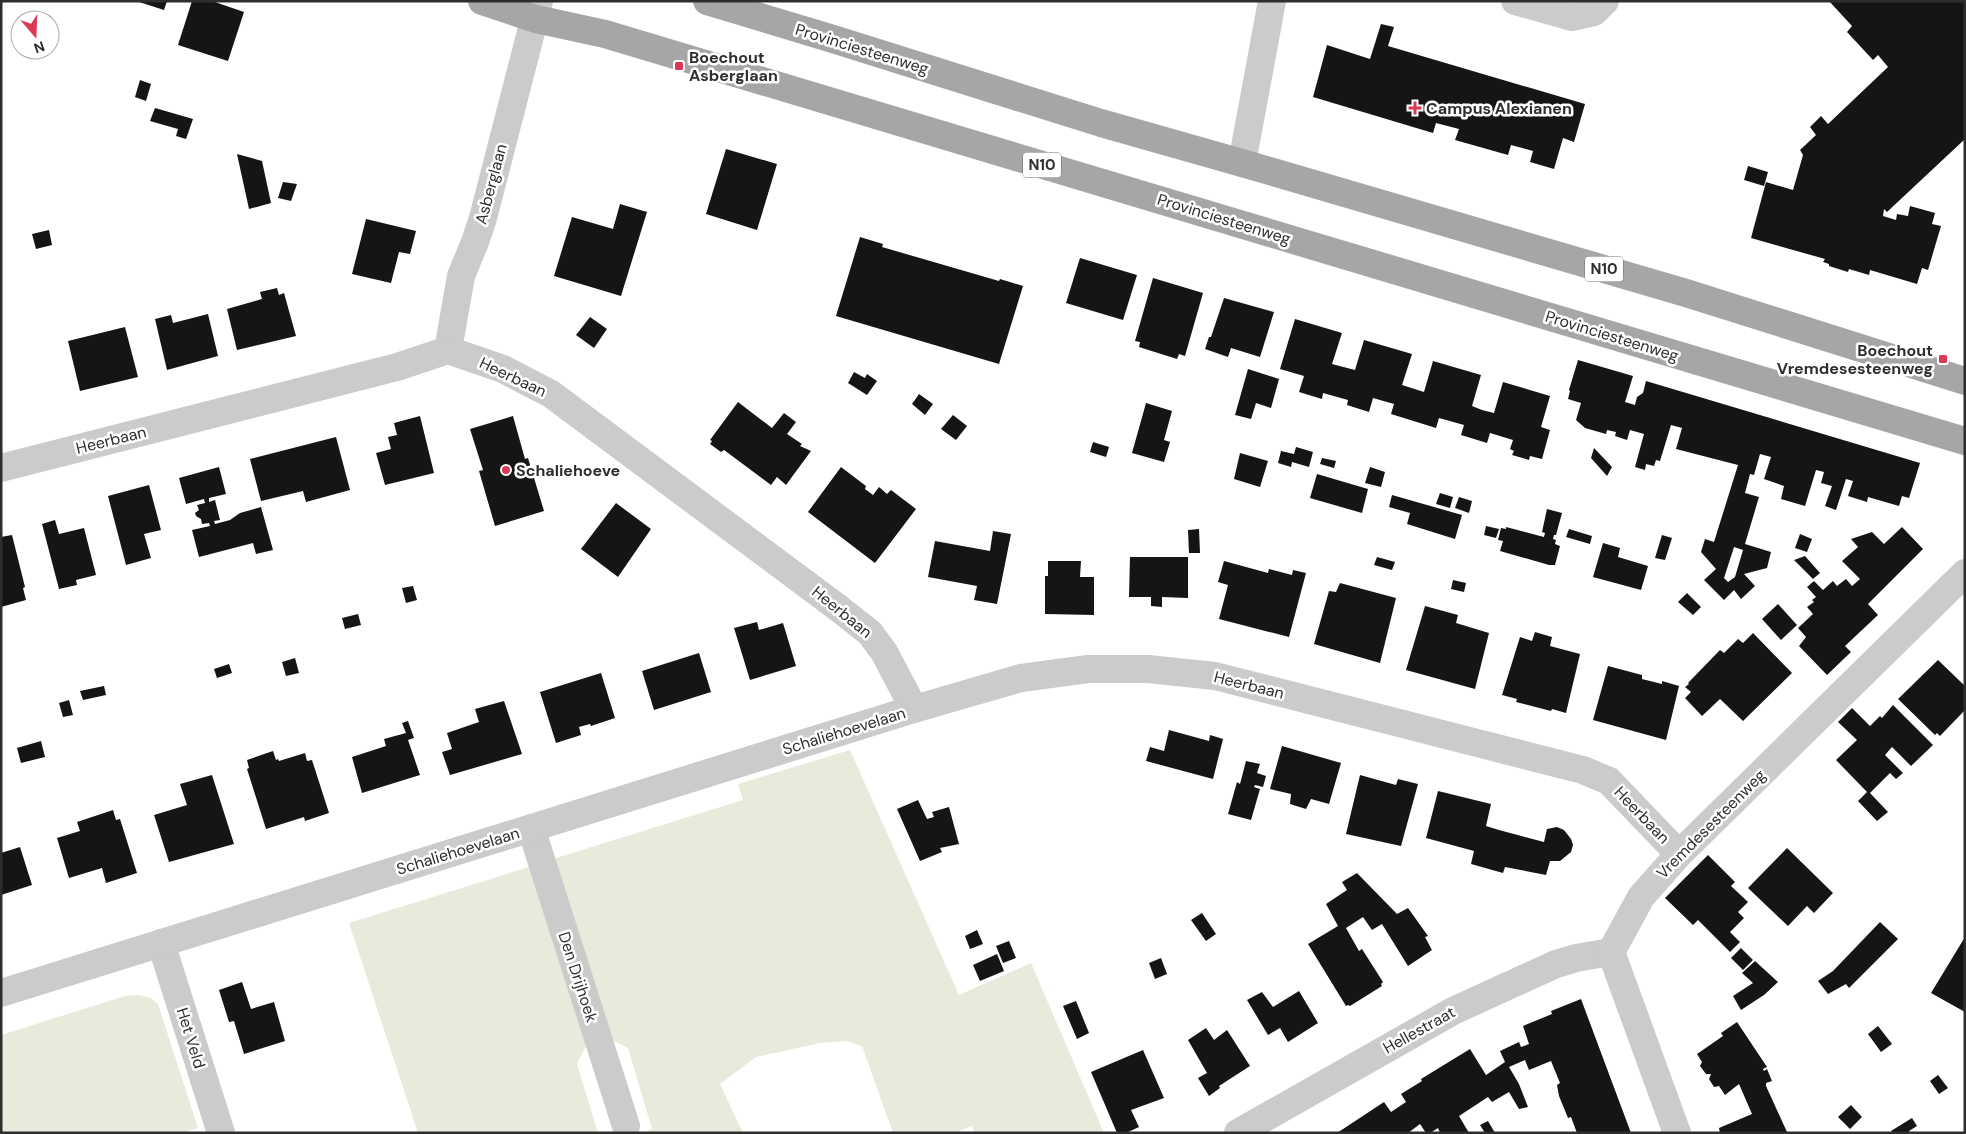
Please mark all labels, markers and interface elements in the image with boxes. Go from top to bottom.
north arrow [10,10,60,60]
street label: Provinciesteenweg [793,19,931,79]
text: N [31,37,47,57]
place label: Boechout Asberglaan [689,47,778,86]
marker: Boechout Asberglaan [673,60,685,72]
place label: Campus Alexianen [1426,98,1572,119]
marker: Campus Alexianen [1408,101,1422,115]
street label: Asberglaan [470,141,512,227]
road number: N10 [1023,152,1061,178]
street label: Provinciesteenweg [1155,189,1293,249]
road number: N10 [1585,256,1623,282]
street label: Provinciesteenweg [1543,306,1681,366]
place label: Boechout Vremdesesteenweg [1777,340,1933,379]
street label: Heerbaan [476,352,550,402]
marker: Boechout Vremdesesteenweg [1937,353,1949,365]
street label: Heerbaan [74,421,148,459]
place label: Schaliehoeve [516,460,620,481]
marker: Schaliehoeve [500,464,512,476]
street label: Heerbaan [808,581,876,643]
street label: Heerbaan [1212,666,1286,704]
street label: Schaliehoevelaan [780,702,908,760]
street label: Vremdesesteenweg [1652,765,1770,883]
street label: Heerbaan [1610,782,1674,848]
street label: Schaliehoevelaan [394,822,522,880]
street label: Den Drijhoek [553,929,603,1025]
street label: Hellestraat [1379,1002,1459,1058]
street label: Het Veld [172,1005,210,1071]

